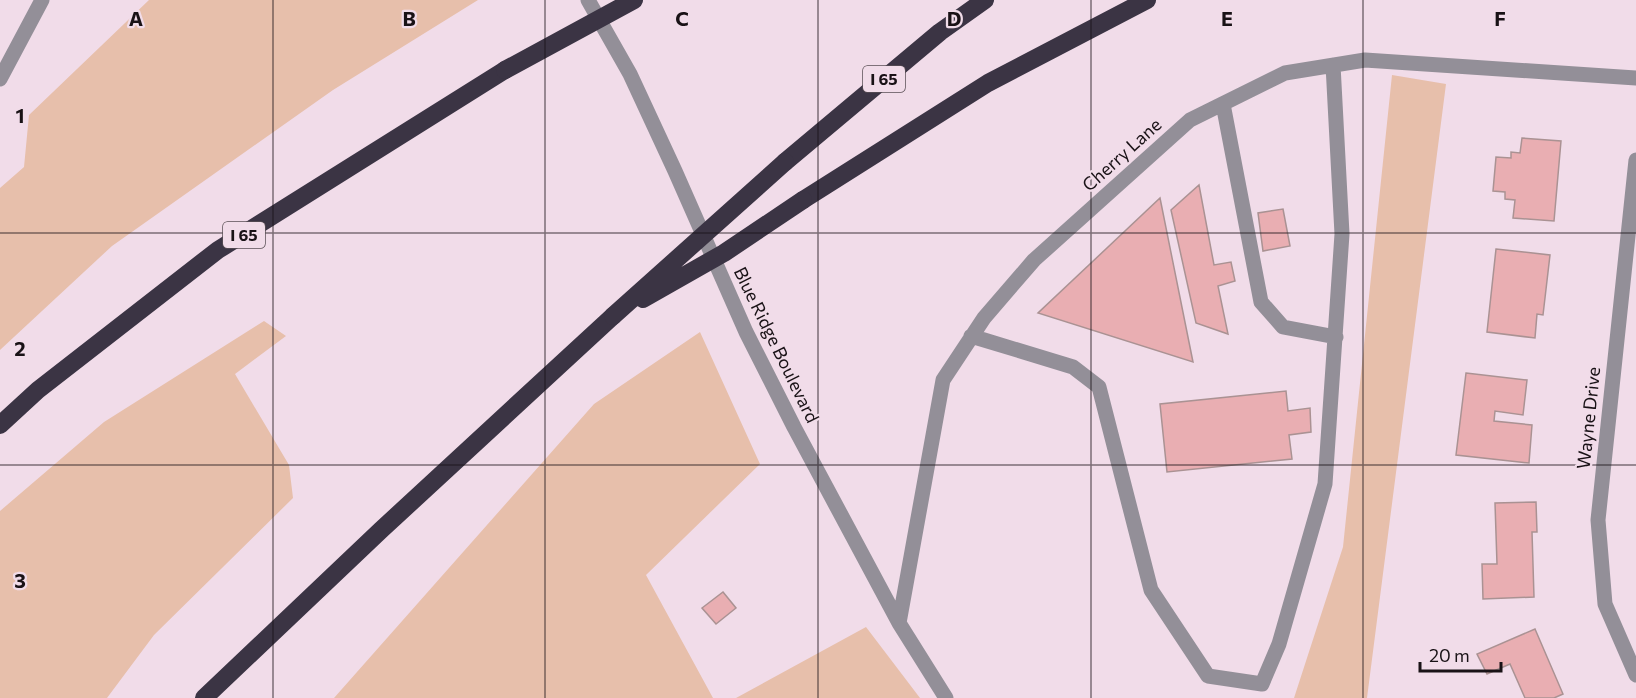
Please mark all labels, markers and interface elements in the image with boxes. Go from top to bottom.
text: A [129,6,143,30]
text: B [402,6,416,30]
text: C [675,6,689,30]
text: D [947,6,961,30]
text: E [1221,6,1233,30]
text: F [1494,6,1506,30]
road number: I 65 [863,66,905,92]
text: 1 [15,103,25,127]
street label: Cherry Lane [1077,113,1165,195]
road number: I 65 [223,222,265,248]
street label: Blue Ridge Boulevard [730,263,824,426]
text: 2 [14,336,26,360]
street label: Wayne Drive [1572,366,1604,470]
text: 3 [14,568,26,592]
scale bar [1420,635,1501,673]
text: 20 m [1429,644,1470,666]

